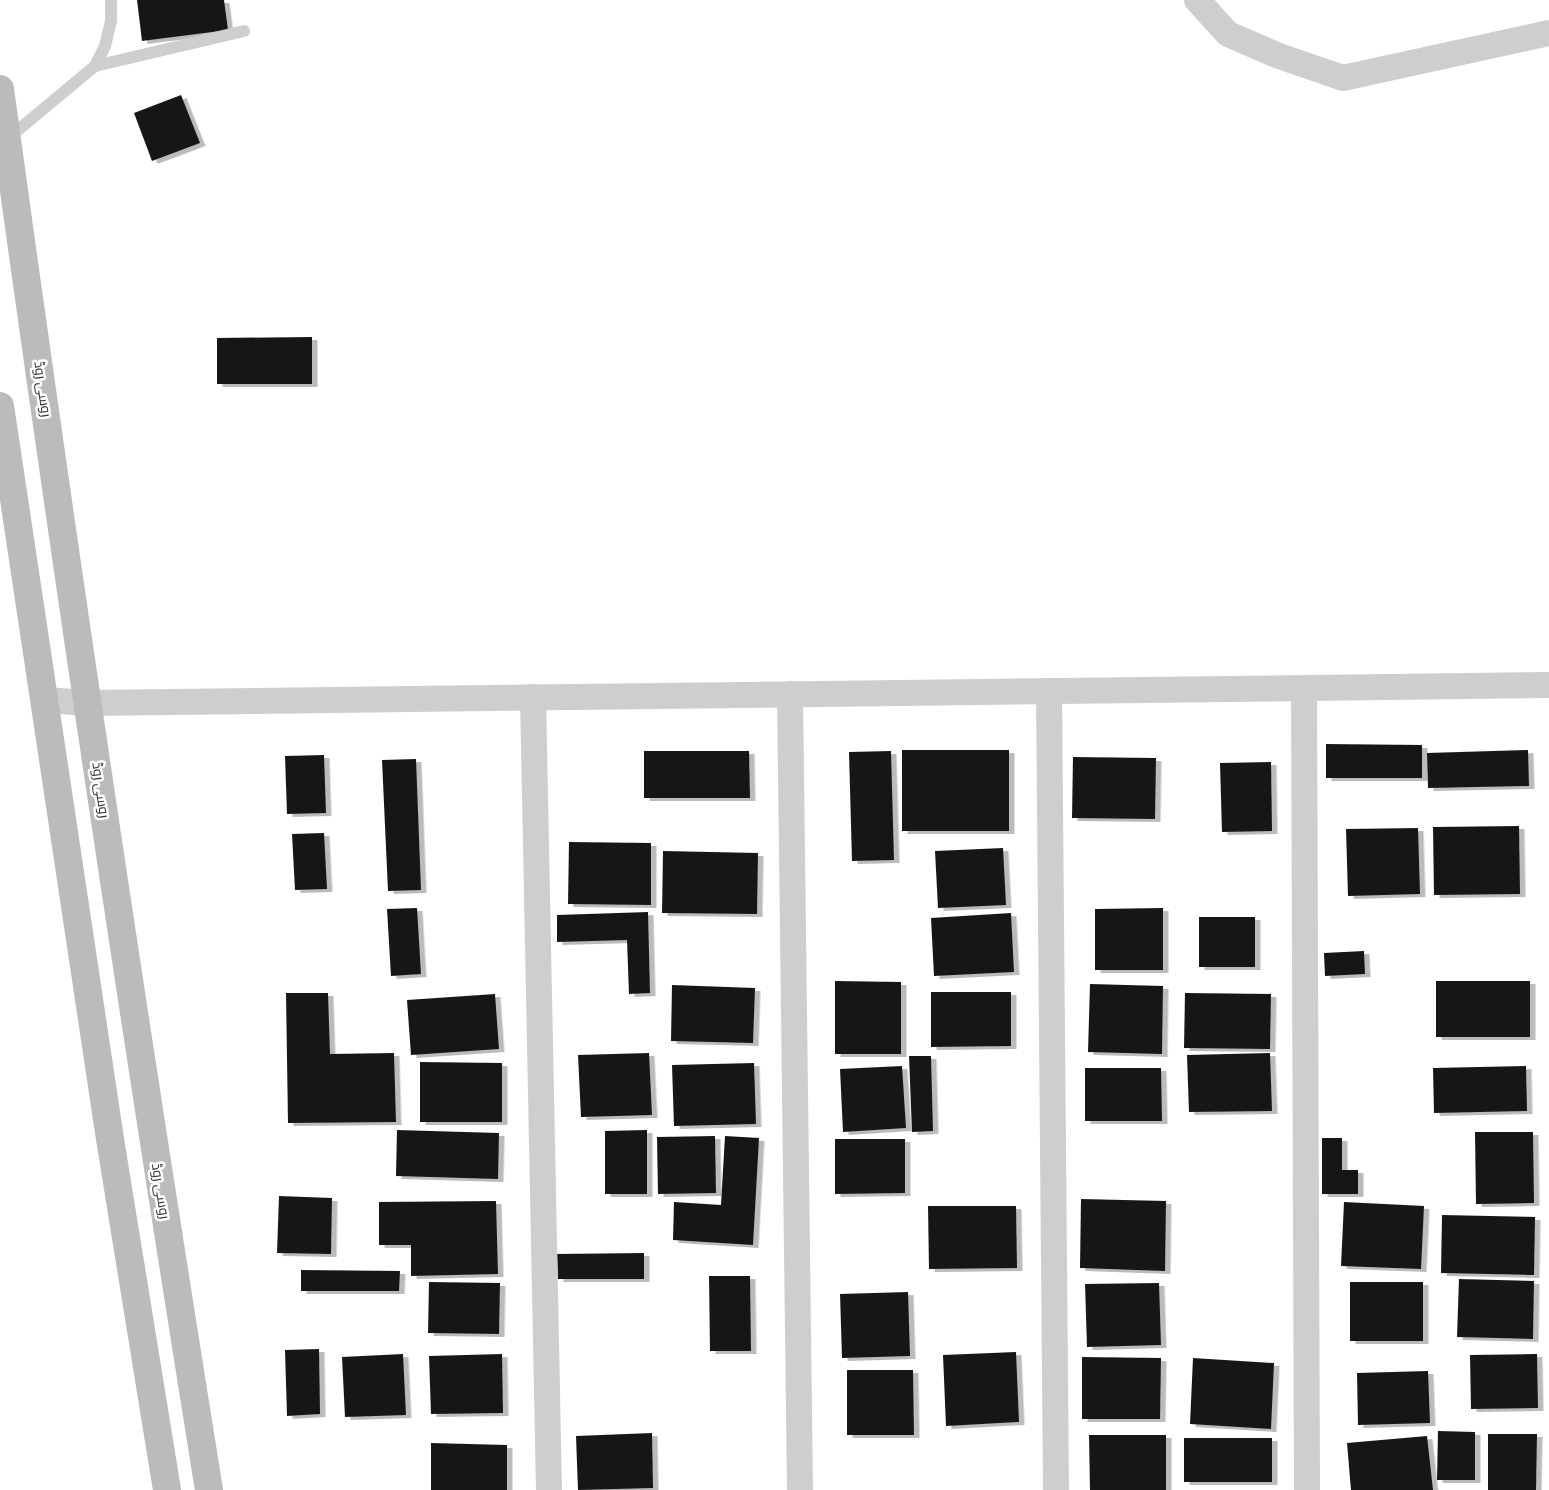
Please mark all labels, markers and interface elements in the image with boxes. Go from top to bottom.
street label: روسی روڈ [30,360,56,418]
street label: روسی روڈ [88,761,114,819]
street label: روسی روڈ [148,1162,174,1220]

